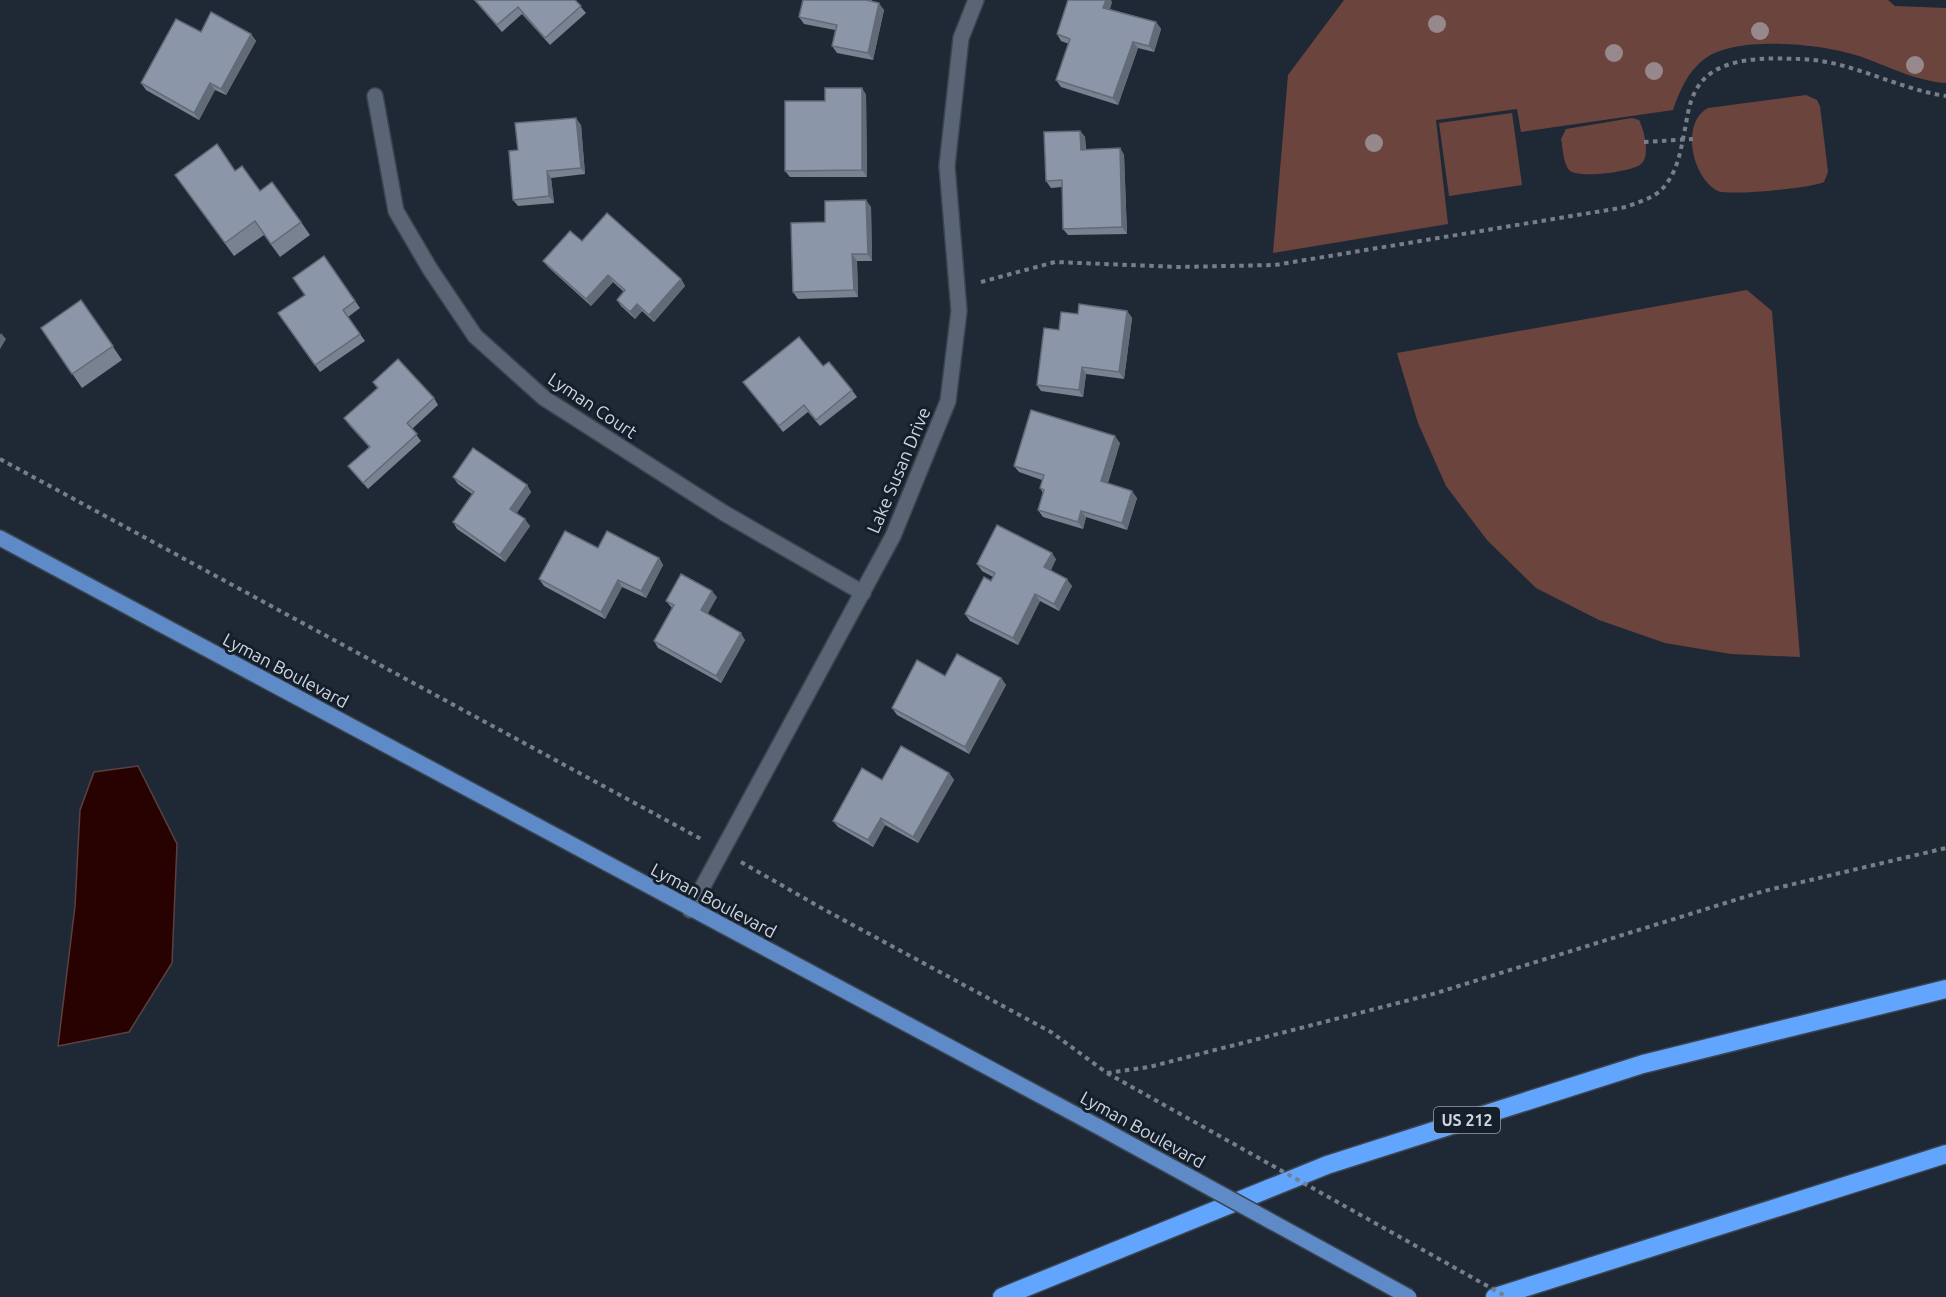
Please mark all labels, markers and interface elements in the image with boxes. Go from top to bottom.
street label: Lyman Court [545,368,641,442]
street label: Lake Susan Drive [862,404,934,536]
street label: Lyman Boulevard [220,629,352,711]
street label: Lyman Boulevard [648,859,780,941]
street label: Lyman Boulevard [1077,1087,1209,1171]
road number: US 212 [1434,1107,1500,1133]

